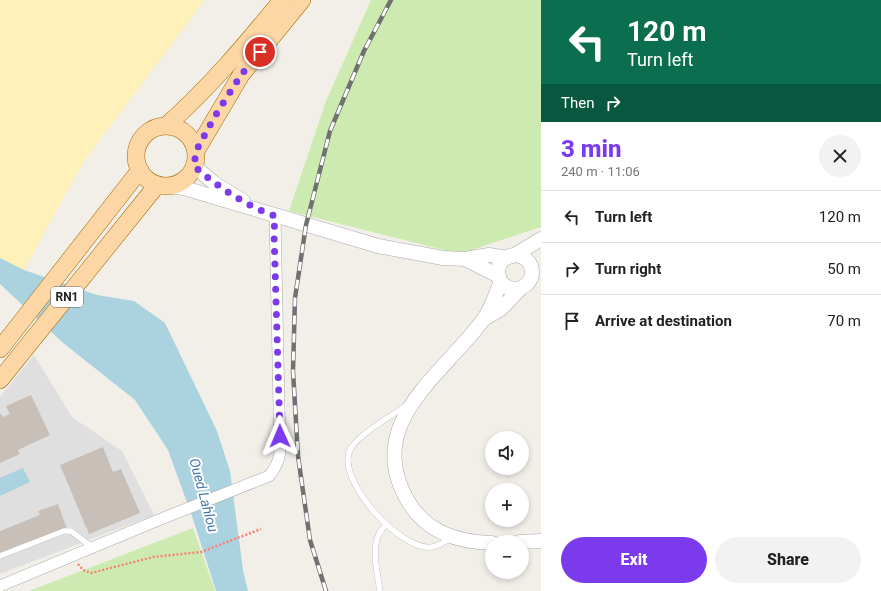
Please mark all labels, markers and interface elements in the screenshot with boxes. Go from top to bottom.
text: 120 m [627,15,706,48]
icon: left [561,16,613,68]
pin [243,35,277,69]
icon: arrive [249,41,271,63]
text: Turn left [627,49,693,70]
icon: right [602,92,624,114]
text: Then [561,94,594,112]
text: 3 min [561,135,622,163]
button: close [819,135,861,177]
text: 240 m · 11:06 [561,164,640,179]
icon: left [561,206,583,228]
text: Turn left [595,208,652,226]
text: 120 m [819,208,861,226]
icon: right [561,258,583,280]
text: Turn right [595,260,661,278]
text: 50 m [827,260,861,278]
road number: RN1 [51,287,83,307]
icon: arrive [561,310,583,332]
text: Arrive at destination [595,312,732,330]
text: 70 m [827,312,861,330]
position arrow [259,415,301,457]
map controls [485,431,529,579]
button: sound [485,431,529,475]
water label: Oued Lahlou [186,456,222,534]
button: + [485,483,529,527]
button: − [485,535,529,579]
button: Exit [561,537,707,583]
button: Share [715,537,861,583]

